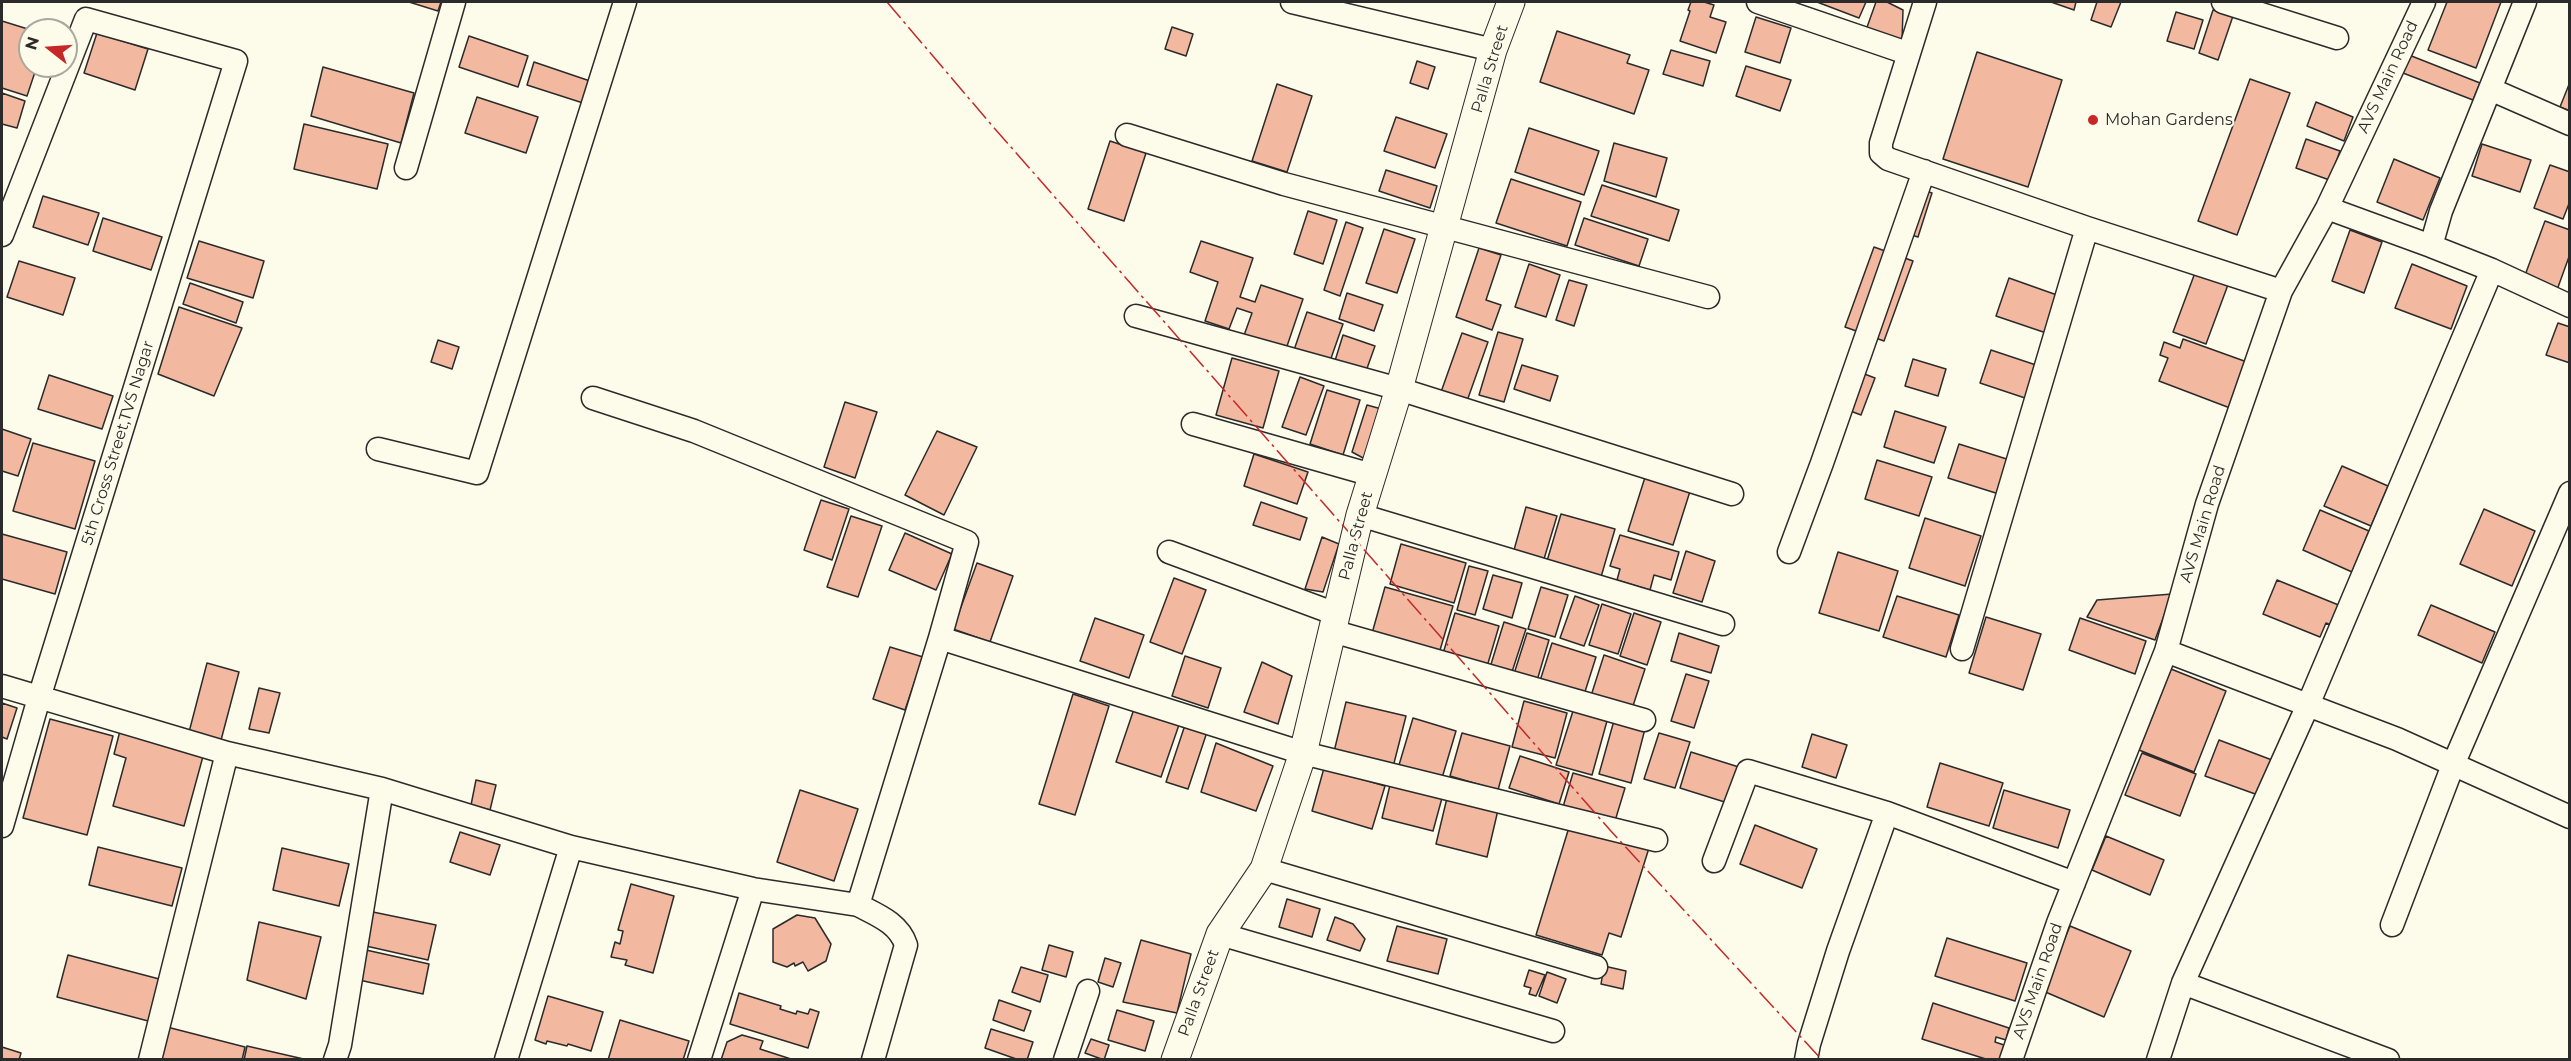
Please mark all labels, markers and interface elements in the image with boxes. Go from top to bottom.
north arrow [18,18,78,78]
street label: AVS Main Road [2354,18,2422,136]
street label: Palla Street [1467,23,1513,115]
text: N [21,34,43,52]
place label: Mohan Gardens [2105,110,2233,130]
marker: Mohan Gardens [2086,113,2100,127]
street label: 5th Cross Street,TVS Nagar [78,338,158,548]
street label: AVS Main Road [2176,463,2230,585]
street label: Palla Street [1335,489,1377,583]
street label: AVS Main Road [2009,920,2067,1042]
street label: Palla Street [1174,947,1224,1039]

